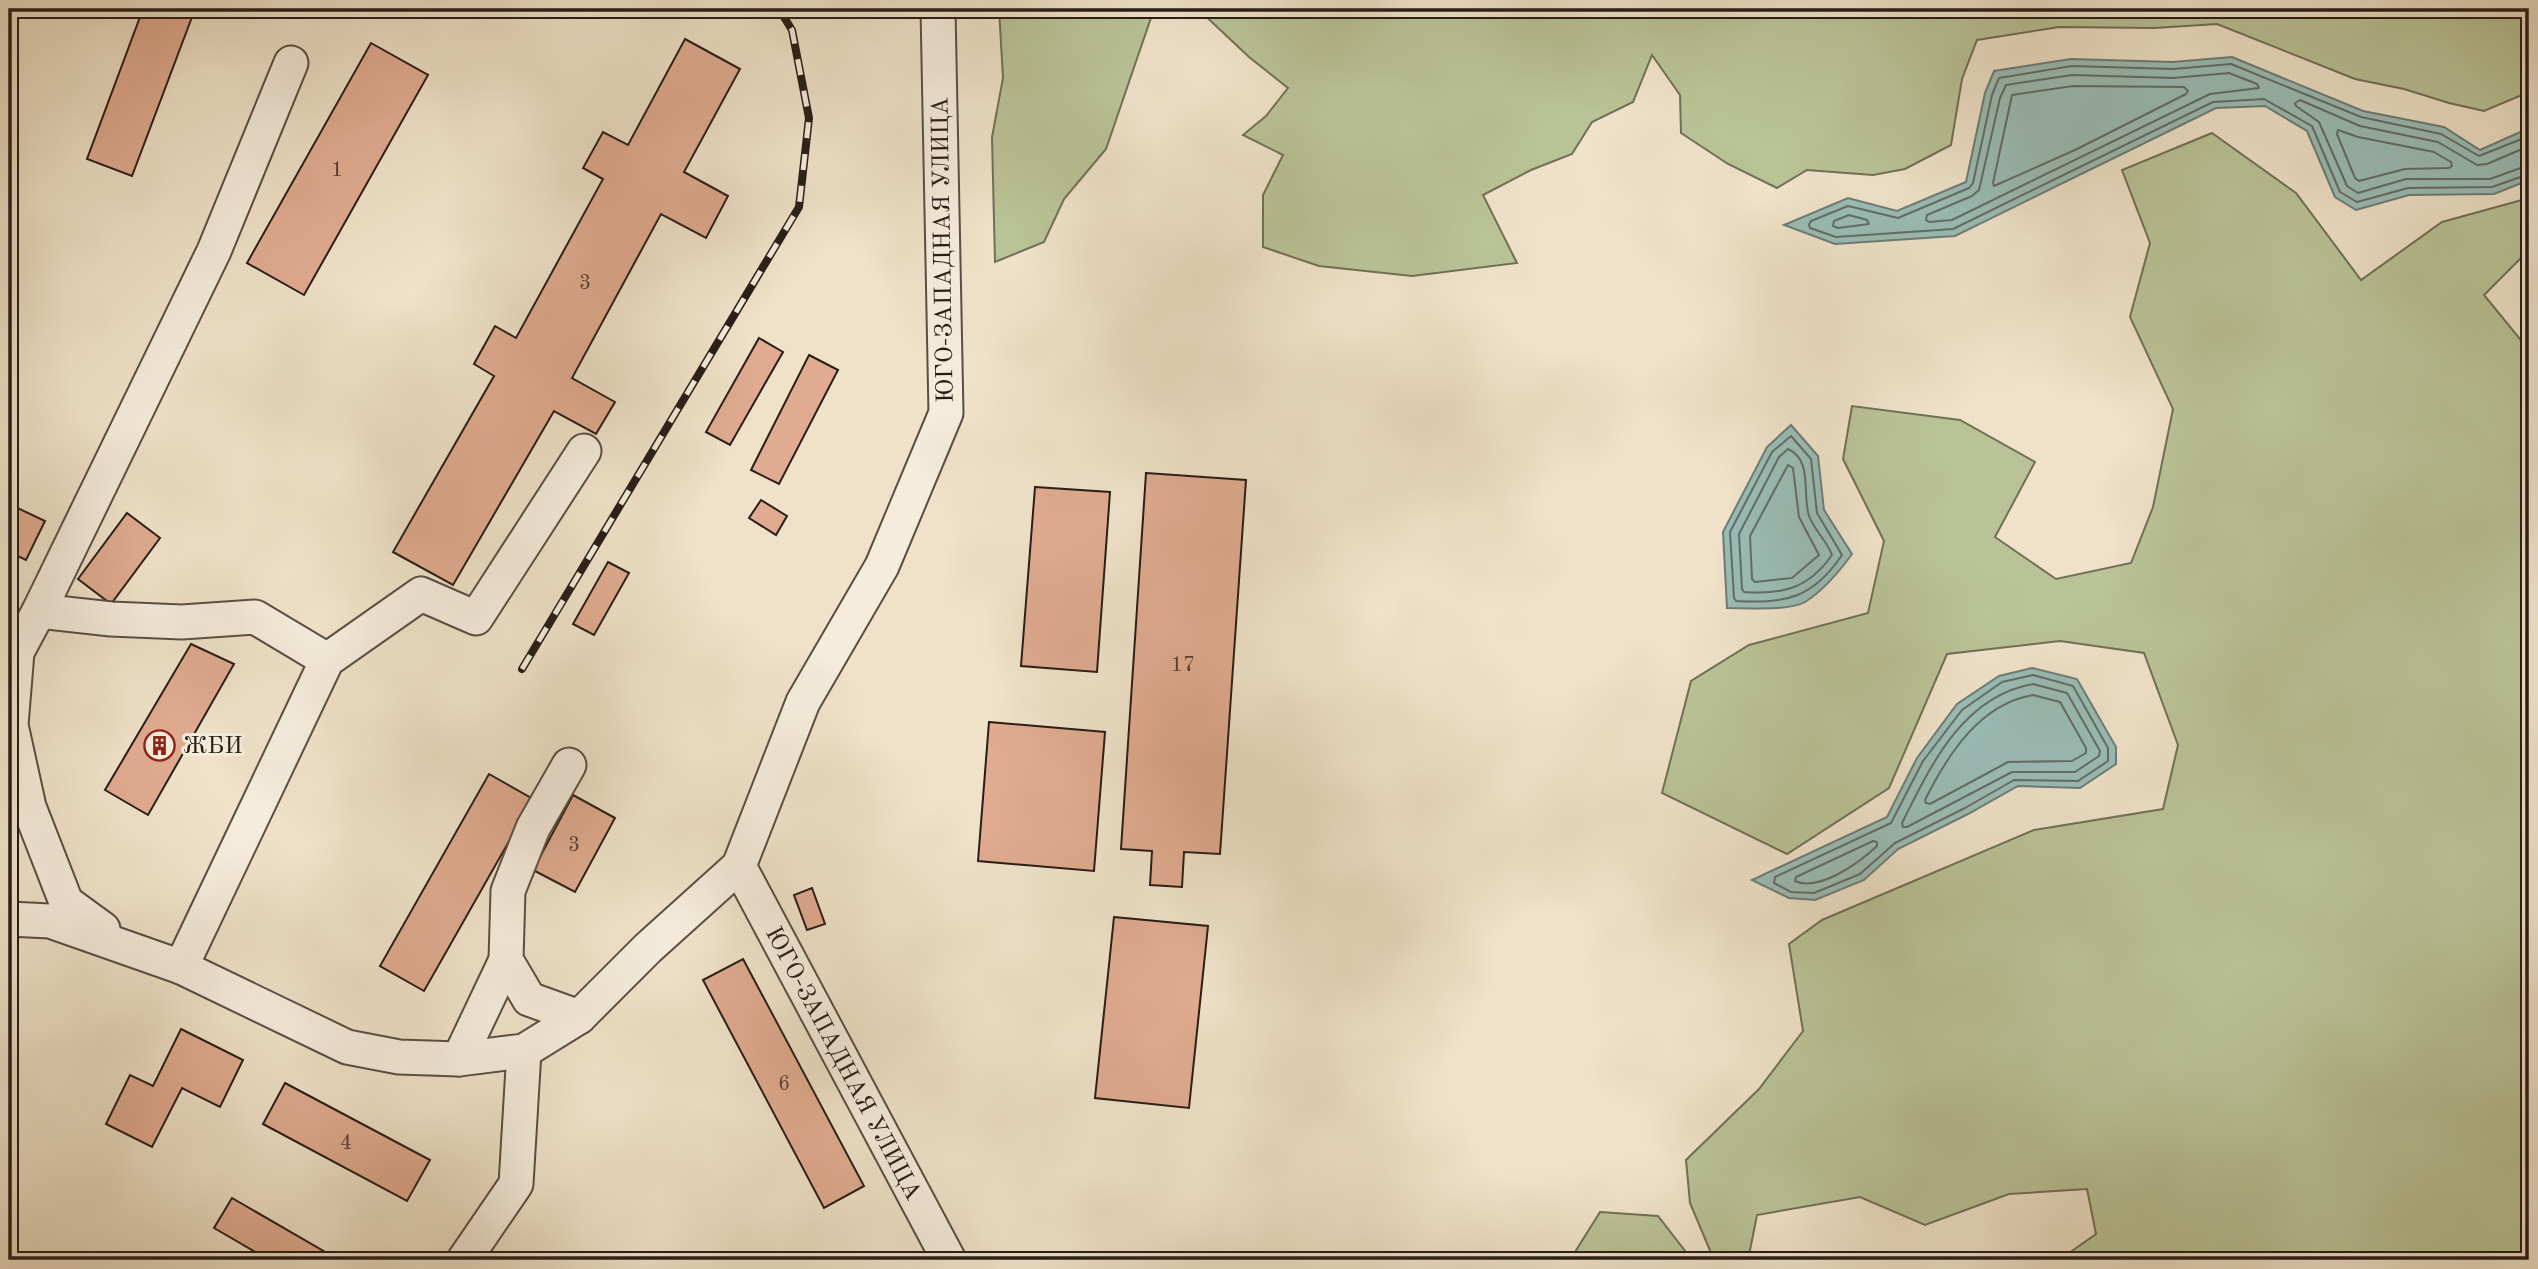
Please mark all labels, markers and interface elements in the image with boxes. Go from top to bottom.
street label: ЮГО-ЗАПАДНАЯ УЛИЦА [929,97,959,403]
house number: 1 [331,160,343,181]
house number: 3 [579,273,591,294]
house number: 17 [1171,655,1195,676]
building icon: ЖБИ [143,728,177,762]
place label: ЖБИ [183,735,243,759]
house number: 3 [568,835,580,856]
street label: ЮГО-ЗАПАДНАЯ УЛИЦА [760,923,925,1205]
house number: 6 [778,1074,790,1095]
house number: 4 [340,1133,352,1154]

